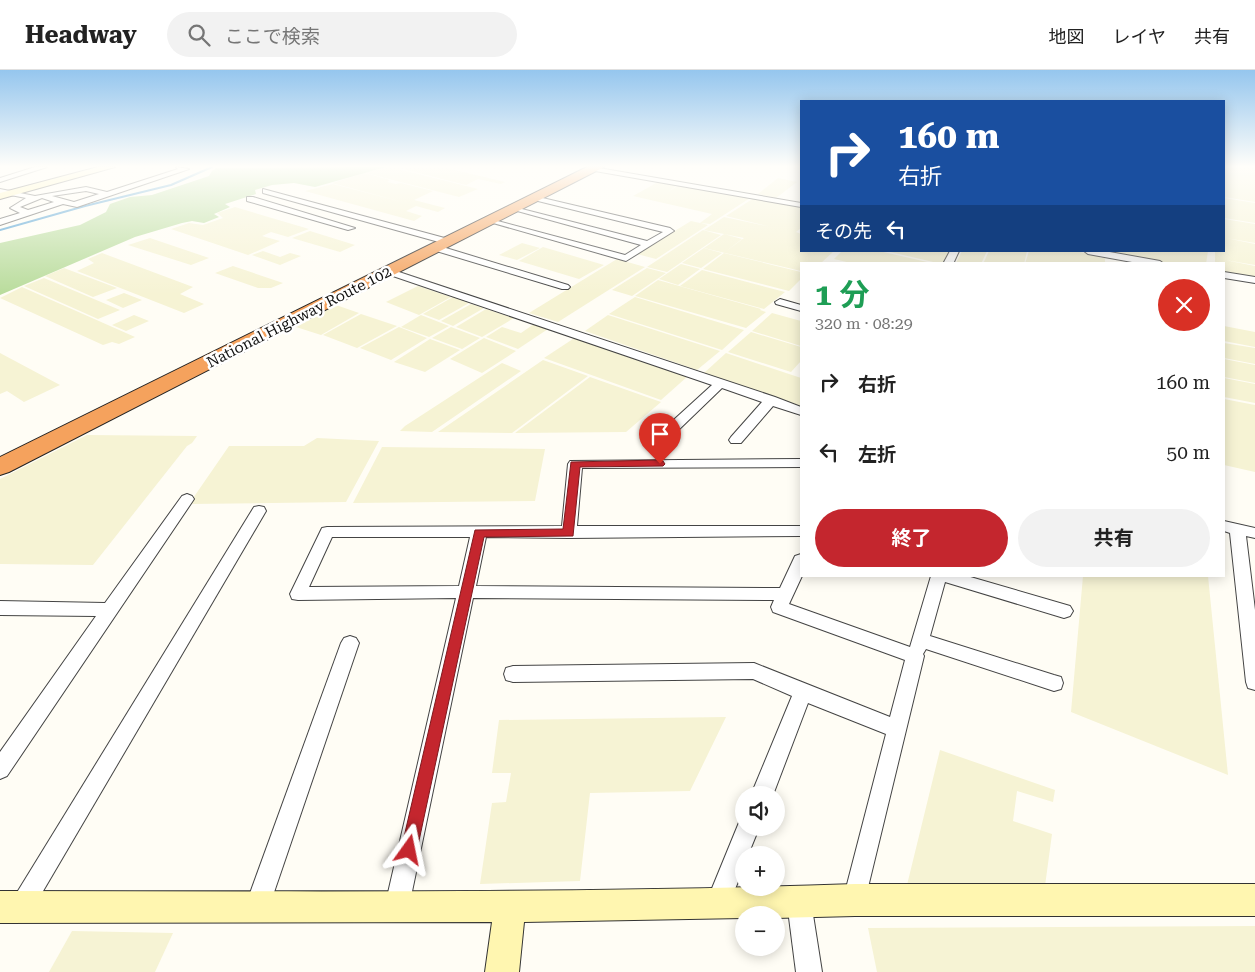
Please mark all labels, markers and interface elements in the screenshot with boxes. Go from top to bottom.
search box [167,12,517,57]
text: Headway [25,21,137,49]
icon: search [185,21,213,49]
text: ここで検索 [225,25,320,48]
text: 地図 [1049,26,1085,47]
text: レイヤ [1113,26,1166,47]
text: 共有 [1194,26,1230,47]
text: 160 m [898,116,999,157]
icon: right [815,120,880,185]
text: 右折 [898,164,942,189]
icon: left [882,215,910,243]
text: その先 [815,220,872,243]
street label: National Highway Route 102 [204,262,394,372]
text: 1 分 [815,277,869,312]
button: close [1158,279,1210,331]
text: 320 m · 08:29 [815,314,913,333]
icon: right [815,368,843,396]
text: 160 m [1156,371,1210,394]
text: 右折 [858,373,896,396]
pin [639,413,681,464]
icon: arrive [646,420,674,448]
icon: left [815,438,843,466]
text: 50 m [1167,441,1210,464]
text: 左折 [858,443,896,466]
button: 終了 [815,509,1008,567]
button: 共有 [1018,509,1210,567]
map controls [735,786,785,956]
button: sound [735,786,785,836]
position arrow [382,823,434,875]
button: + [735,846,785,896]
button: − [735,906,785,956]

